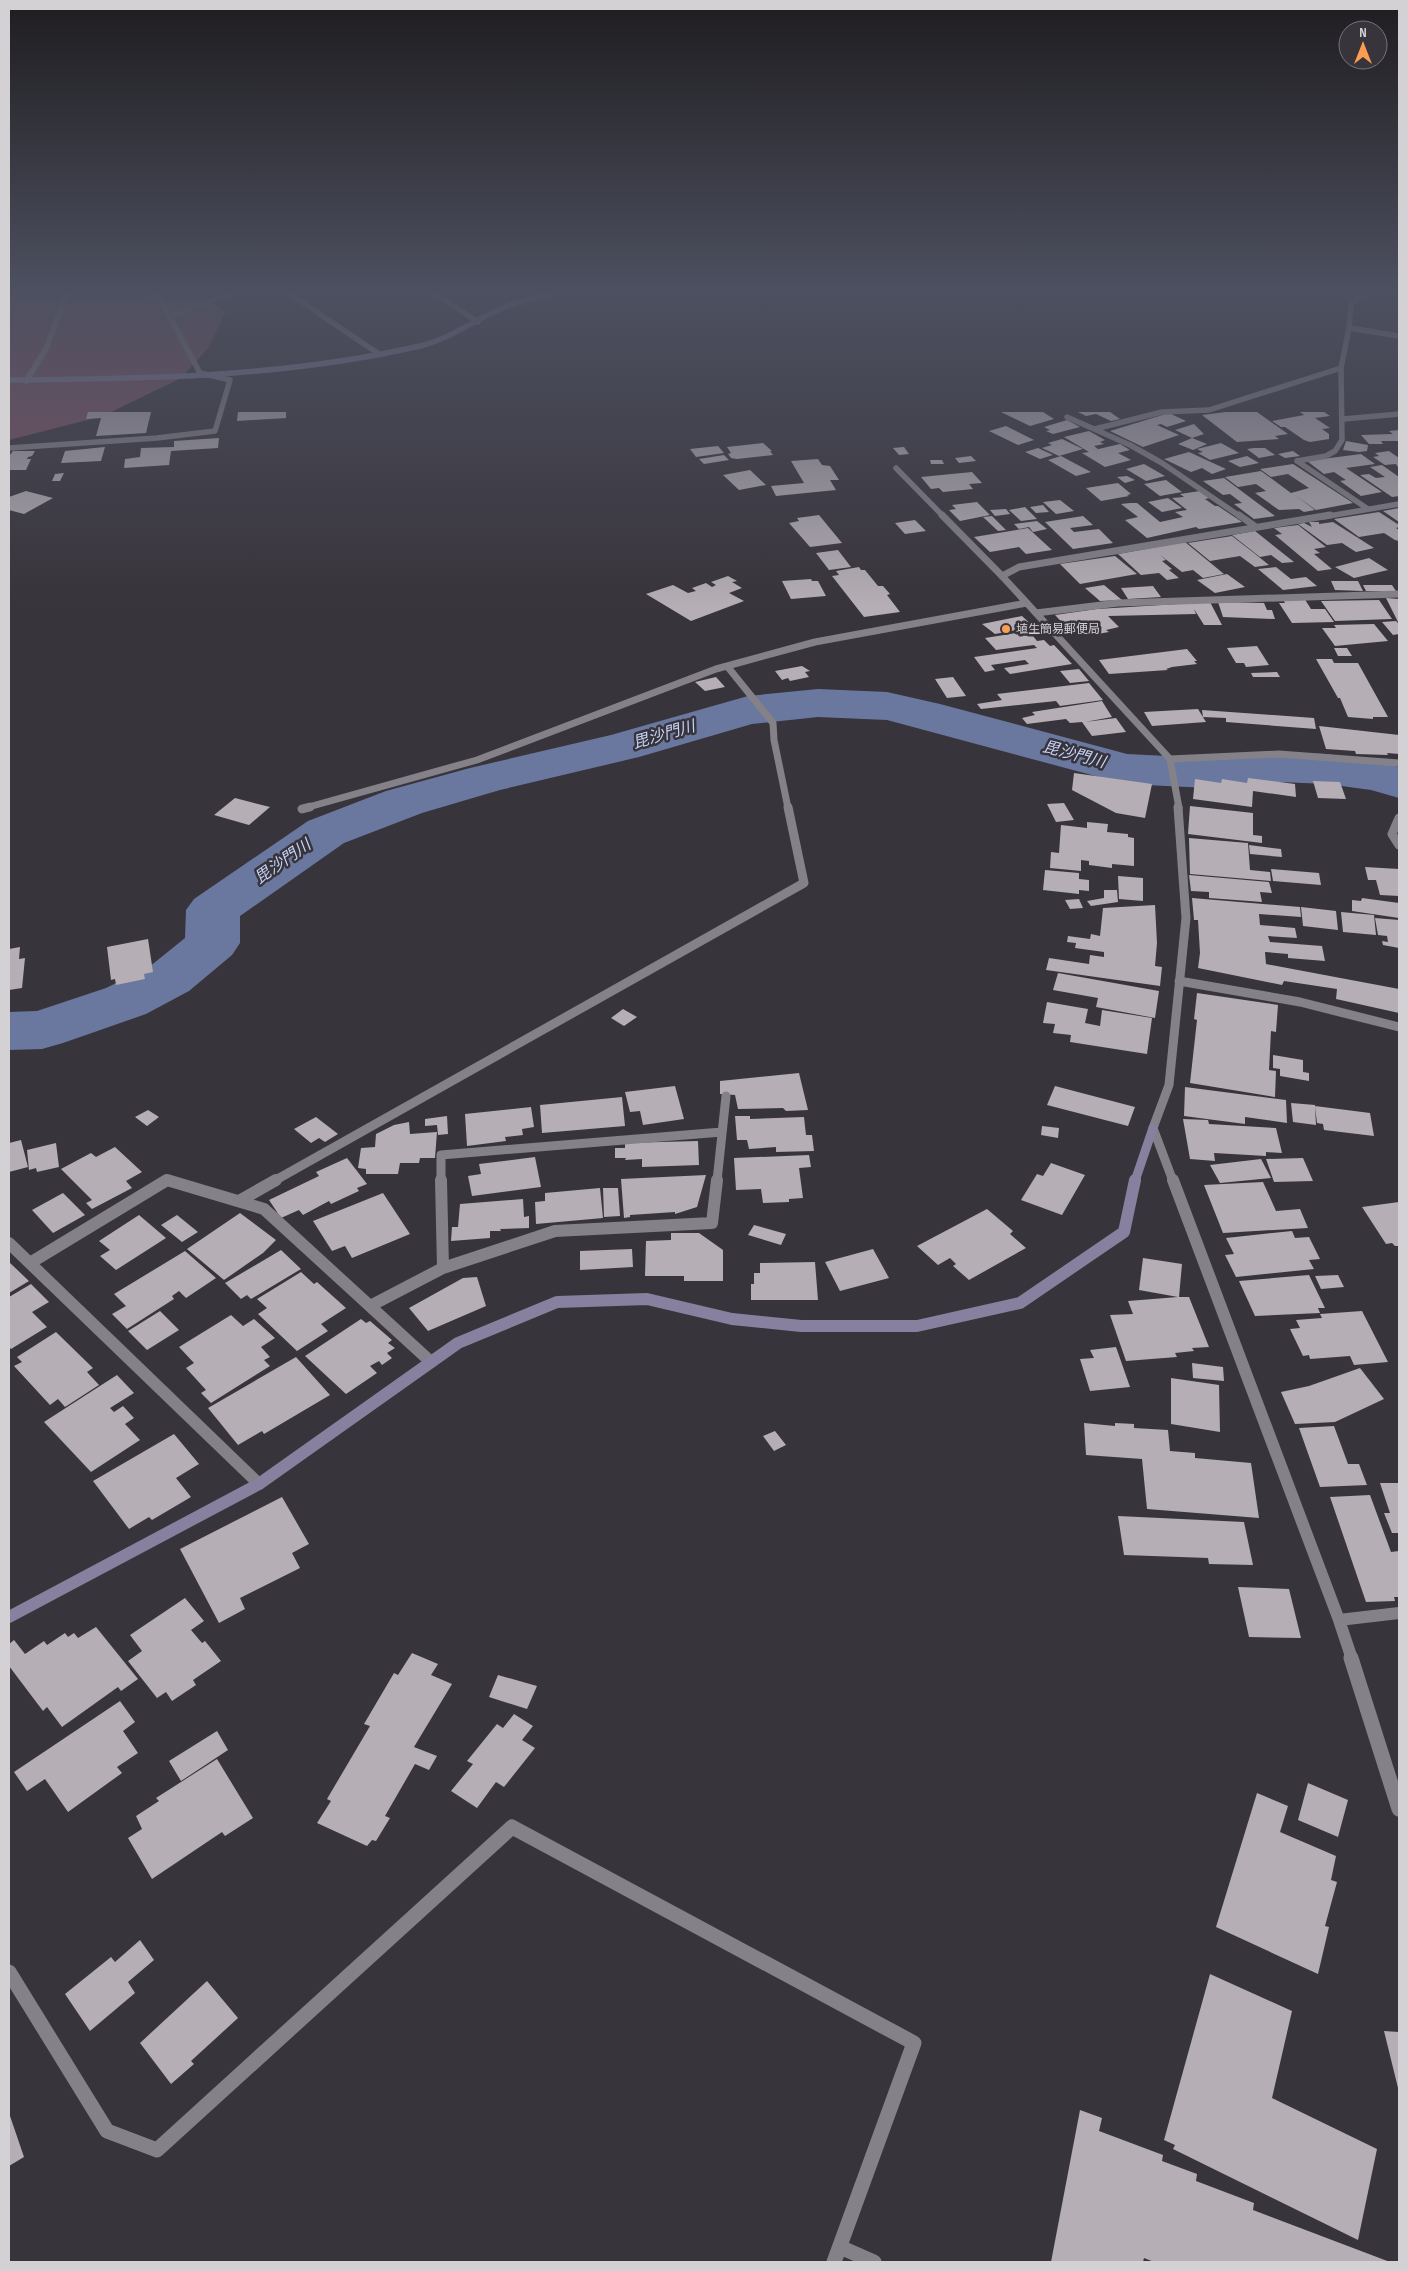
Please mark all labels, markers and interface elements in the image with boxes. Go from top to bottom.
north arrow [1338,20,1388,70]
text: N [1359,24,1367,41]
place label: 埴生簡易郵便局 [1016,622,1100,637]
marker: 埴生簡易郵便局 [1000,623,1012,635]
water label: 毘沙門川 [631,716,699,753]
water label: 毘沙門川 [1041,738,1109,773]
water label: 毘沙門川 [251,835,316,888]

